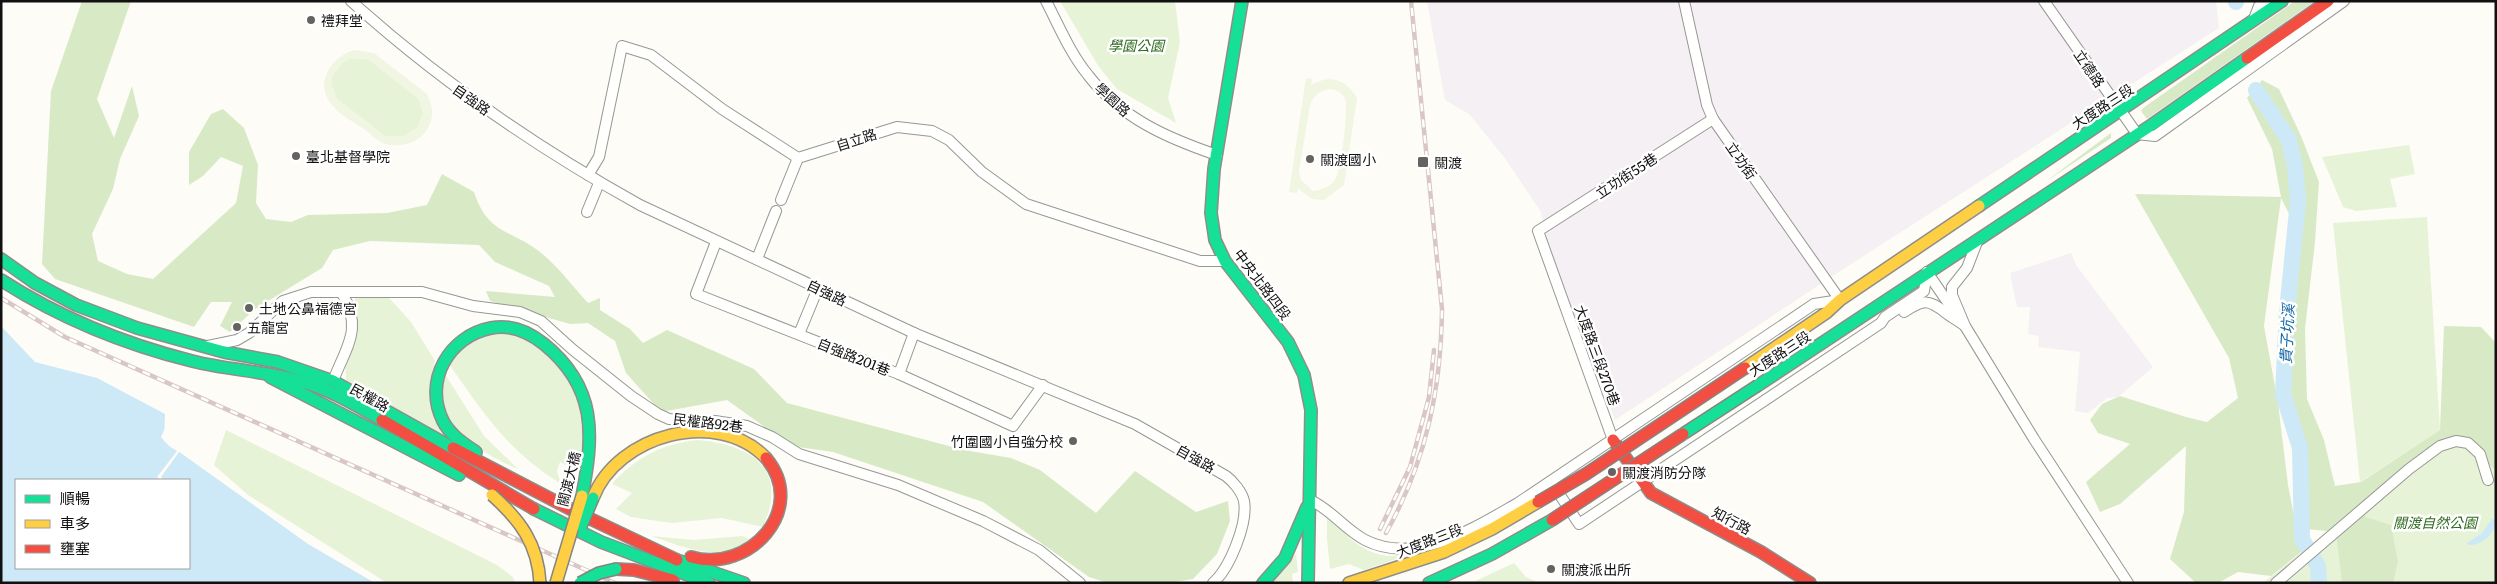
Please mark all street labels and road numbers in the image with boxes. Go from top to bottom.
street label: 立德路 [2070,45,2110,91]
street label: 學園路 [1091,78,1135,120]
street label: 自強路 [449,79,495,119]
street label: 大度路三段 [2067,79,2137,133]
street label: 自立路 [833,123,879,155]
street label: 立功街 [1722,137,1762,183]
street label: 立功街55巷 [1591,147,1661,203]
street label: 中央北路四段 [1230,244,1296,324]
street label: 自強路 [804,274,850,310]
street label: 大度路三段270巷 [1570,302,1626,408]
street label: 大度路三段 [1744,326,1814,380]
street label: 自強路201巷 [815,332,893,380]
street label: 民權路 [347,378,393,416]
street label: 民權路92巷 [672,408,744,436]
street label: 自強路 [1173,439,1219,477]
street label: 關渡大橋 [552,449,584,509]
street label: 知行路 [1709,501,1755,539]
street label: 大度路三段 [1393,518,1465,562]

